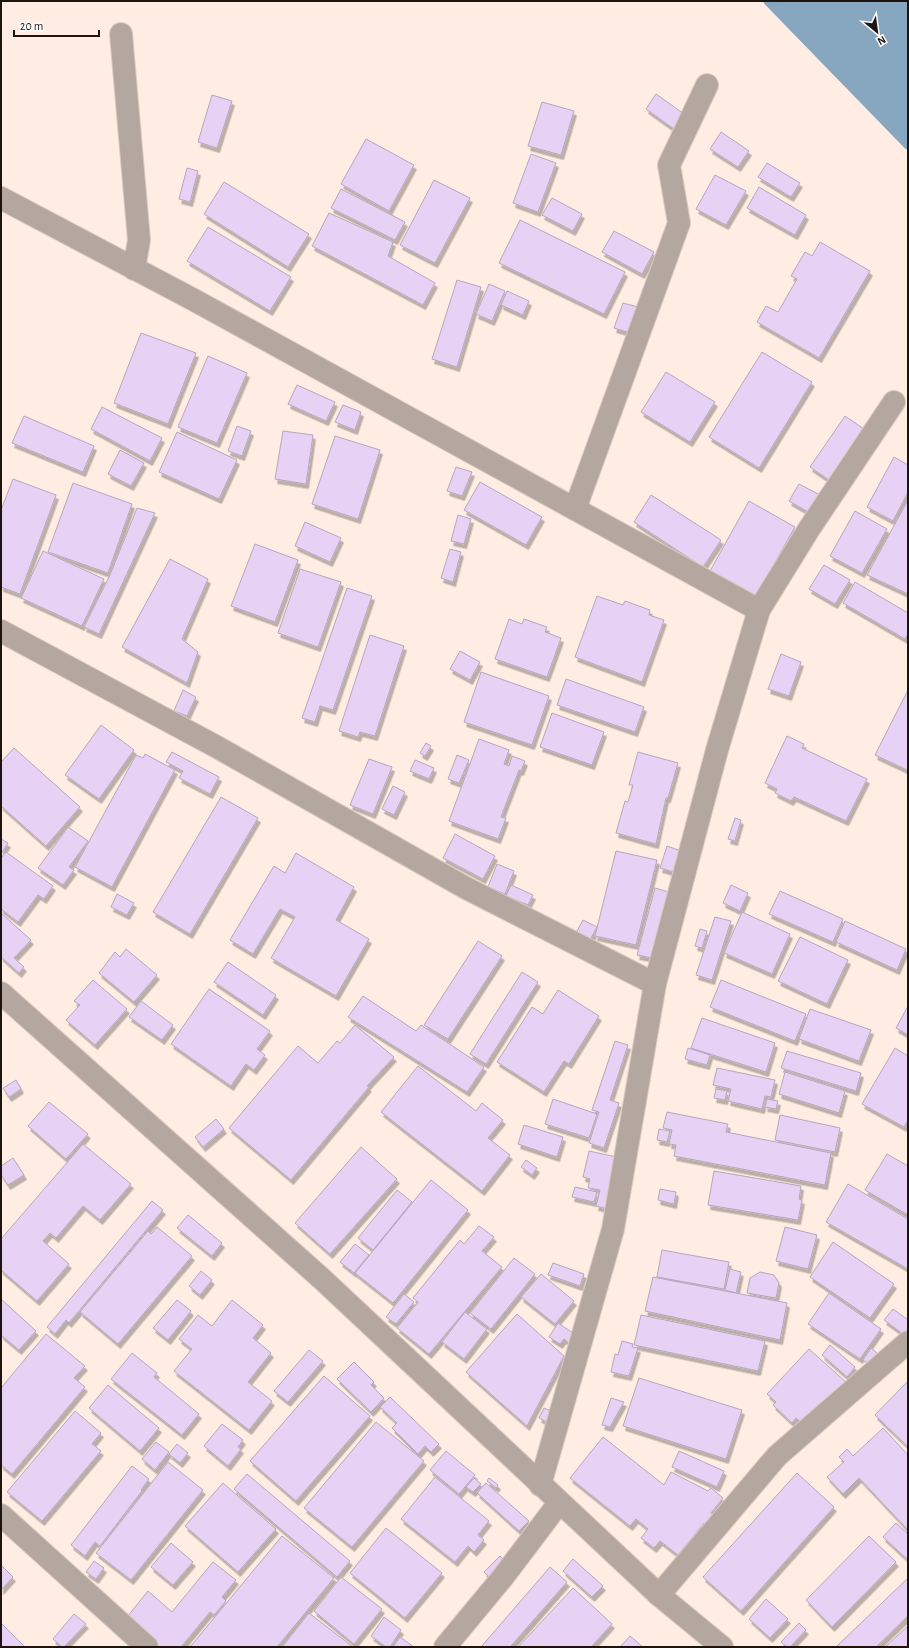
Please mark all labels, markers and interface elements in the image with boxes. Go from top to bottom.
scale bar [14,12,99,38]
north arrow [857,12,897,52]
text: 20 m [20,20,43,32]
text: N [876,34,888,47]

